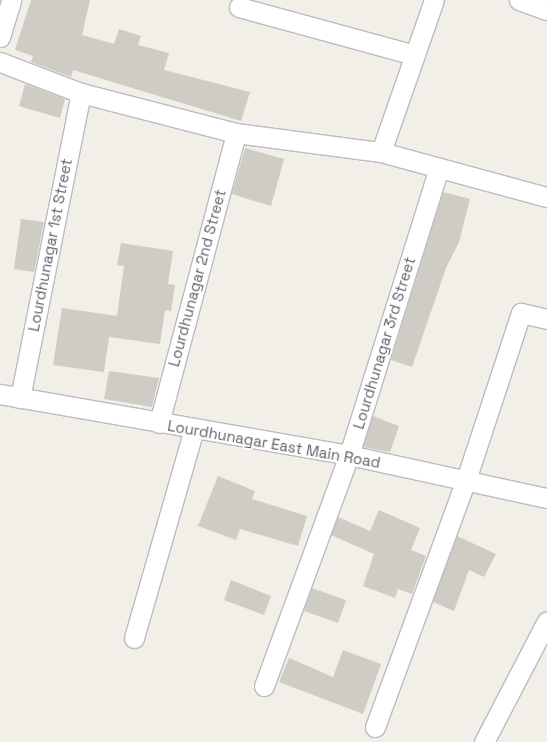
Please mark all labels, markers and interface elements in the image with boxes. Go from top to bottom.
street label: Lourdhunagar 1st Street [24,157,76,333]
street label: Lourdhunagar 2nd Street [165,187,229,369]
street label: Lourdhunagar 3rd Street [349,255,419,431]
street label: Lourdhunagar East Main Road [166,416,382,472]

